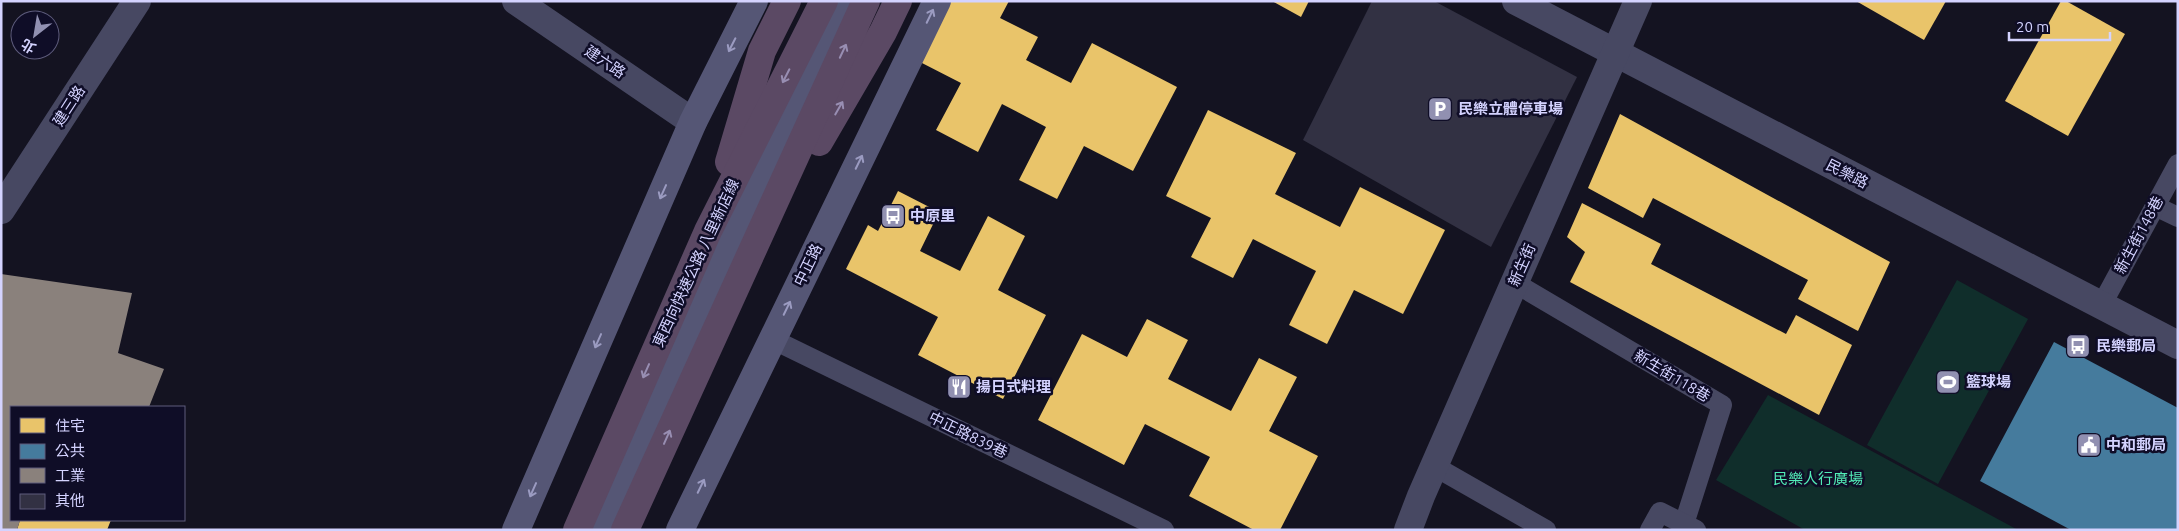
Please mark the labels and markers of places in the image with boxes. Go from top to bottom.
parking icon: 民樂立體停車場 [1427,96,1453,122]
place label: 民樂立體停車場 [1458,100,1563,117]
bus stop icon: 中原里 [880,203,906,229]
place label: 中原里 [910,207,955,224]
bus stop icon: 民樂郵局 [2065,333,2091,359]
place label: 民樂郵局 [2096,337,2156,354]
sports icon: 籃球場 [1935,369,1961,395]
place label: 籃球場 [1966,373,2011,390]
restaurant icon: 揚日式料理 [946,374,972,400]
place label: 揚日式料理 [976,378,1051,395]
public building icon: 中和郵局 [2076,432,2102,458]
place label: 中和郵局 [2106,436,2166,453]

